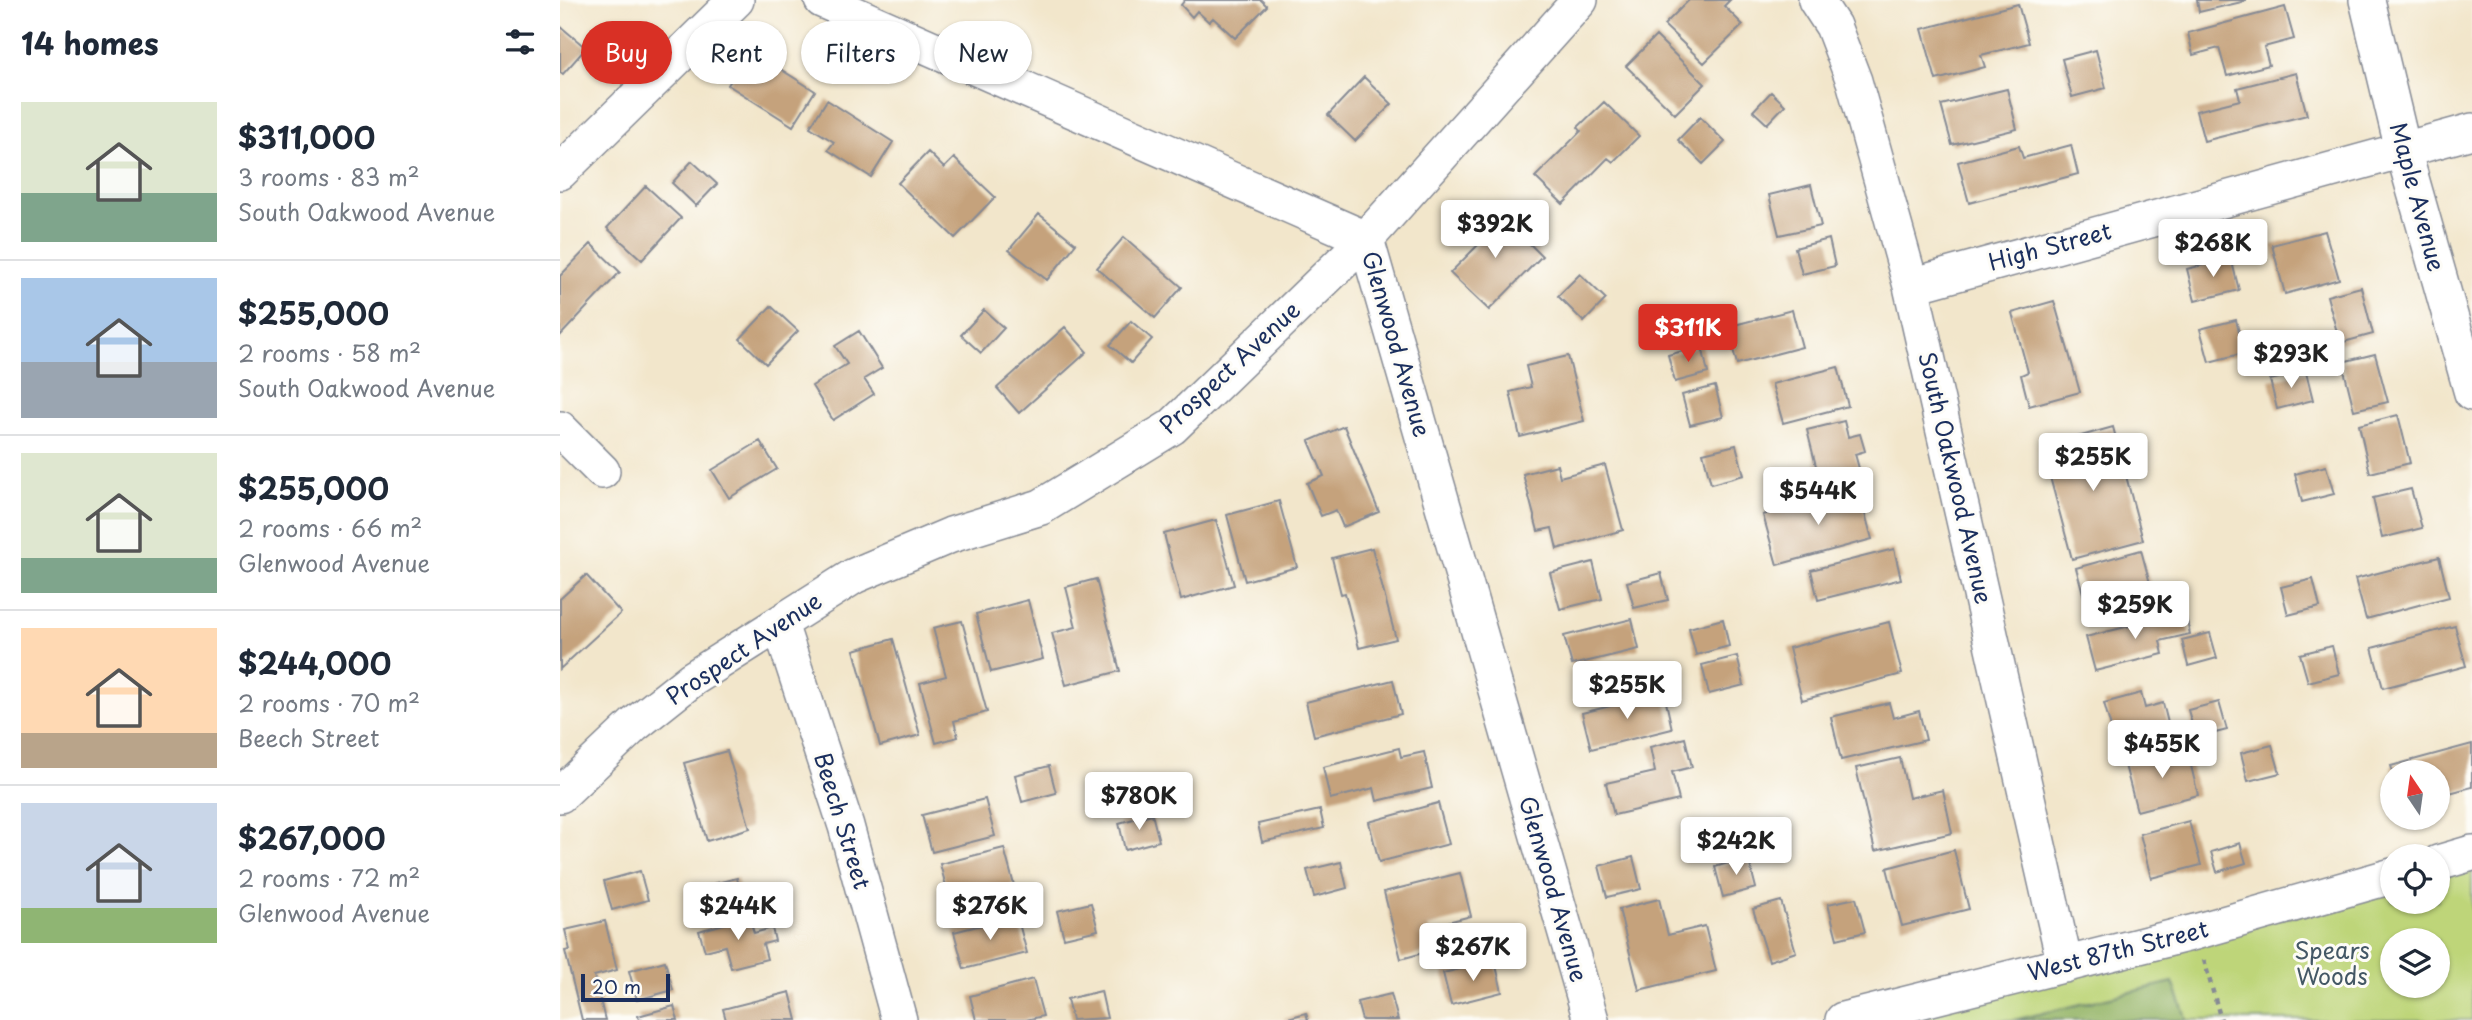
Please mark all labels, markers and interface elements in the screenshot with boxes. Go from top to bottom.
text: 14 homes [21,20,159,65]
chip: Buy [581,21,672,84]
chip: Rent [686,21,787,84]
chip: Filters [801,21,920,84]
chip: New [934,21,1032,84]
icon: filters [501,23,539,61]
text: $311,000 [238,114,375,159]
street label: Maple Avenue [2382,118,2455,275]
icon: home [77,130,161,214]
text: 3 rooms · 83 m² [238,159,420,194]
text: South Oakwood Avenue [238,194,495,229]
pin: $392K [1446,201,1544,260]
text: $392K [1457,205,1533,240]
street label: High Street [1984,212,2115,279]
pin: $268K [2164,219,2262,279]
text: $268K [2174,224,2252,259]
street label: Glenwood Avenue [1354,247,1441,441]
text: $255,000 [238,290,389,335]
street label: Prospect Avenue [1151,292,1307,442]
pin: $311K [1639,304,1737,364]
icon: home [77,306,161,390]
text: $311K [1654,309,1722,344]
pin: $293K [2242,330,2340,390]
text: 2 rooms · 58 m² [238,335,421,370]
text: $293K [2253,335,2329,370]
street label: South Oakwood Avenue [1910,348,2002,607]
text: South Oakwood Avenue [238,370,495,405]
pin: $255K [2044,434,2142,493]
text: $255K [2055,438,2131,473]
text: $255,000 [238,465,389,510]
pin: $544K [1769,468,1867,527]
text: $544K [1779,472,1857,507]
icon: home [77,481,161,565]
text: 2 rooms · 66 m² [238,510,422,545]
text: Glenwood Avenue [238,545,430,580]
pin: $259K [2086,582,2184,641]
street label: Prospect Avenue [658,583,828,713]
text: $259K [2097,586,2173,621]
text: $244,000 [238,640,391,685]
icon: home [77,656,161,740]
pin: $255K [1578,662,1676,721]
text: $255K [1589,666,1665,701]
text: 2 rooms · 70 m² [238,685,420,720]
text: Beech Street [238,720,379,755]
pin: $455K [2113,720,2211,780]
text: $455K [2124,725,2200,760]
street label: Beech Street [806,748,881,893]
north arrow [2380,760,2450,830]
map controls [2380,760,2450,998]
pin: $780K [1090,772,1188,832]
text: $780K [1101,777,1177,812]
street label: Glenwood Avenue [1511,792,1598,986]
text: $267,000 [238,815,386,860]
pin: $242K [1687,818,1785,877]
text: $242K [1697,822,1775,857]
icon: home [77,831,161,915]
button: locate [2380,844,2450,914]
text: 2 rooms · 72 m² [238,860,420,895]
pin: $244K [689,883,787,942]
pin: $276K [941,883,1039,942]
text: $244K [699,887,777,922]
text: $276K [952,887,1028,922]
text: Glenwood Avenue [238,895,430,930]
street label: West 87th Street [2023,910,2212,989]
pin: $267K [1424,923,1522,983]
text: $267K [1435,928,1511,963]
button: layers [2380,928,2450,998]
park label: Spears Woods [2294,932,2370,993]
scale bar [581,971,670,1003]
text: 20 m [592,972,641,1000]

